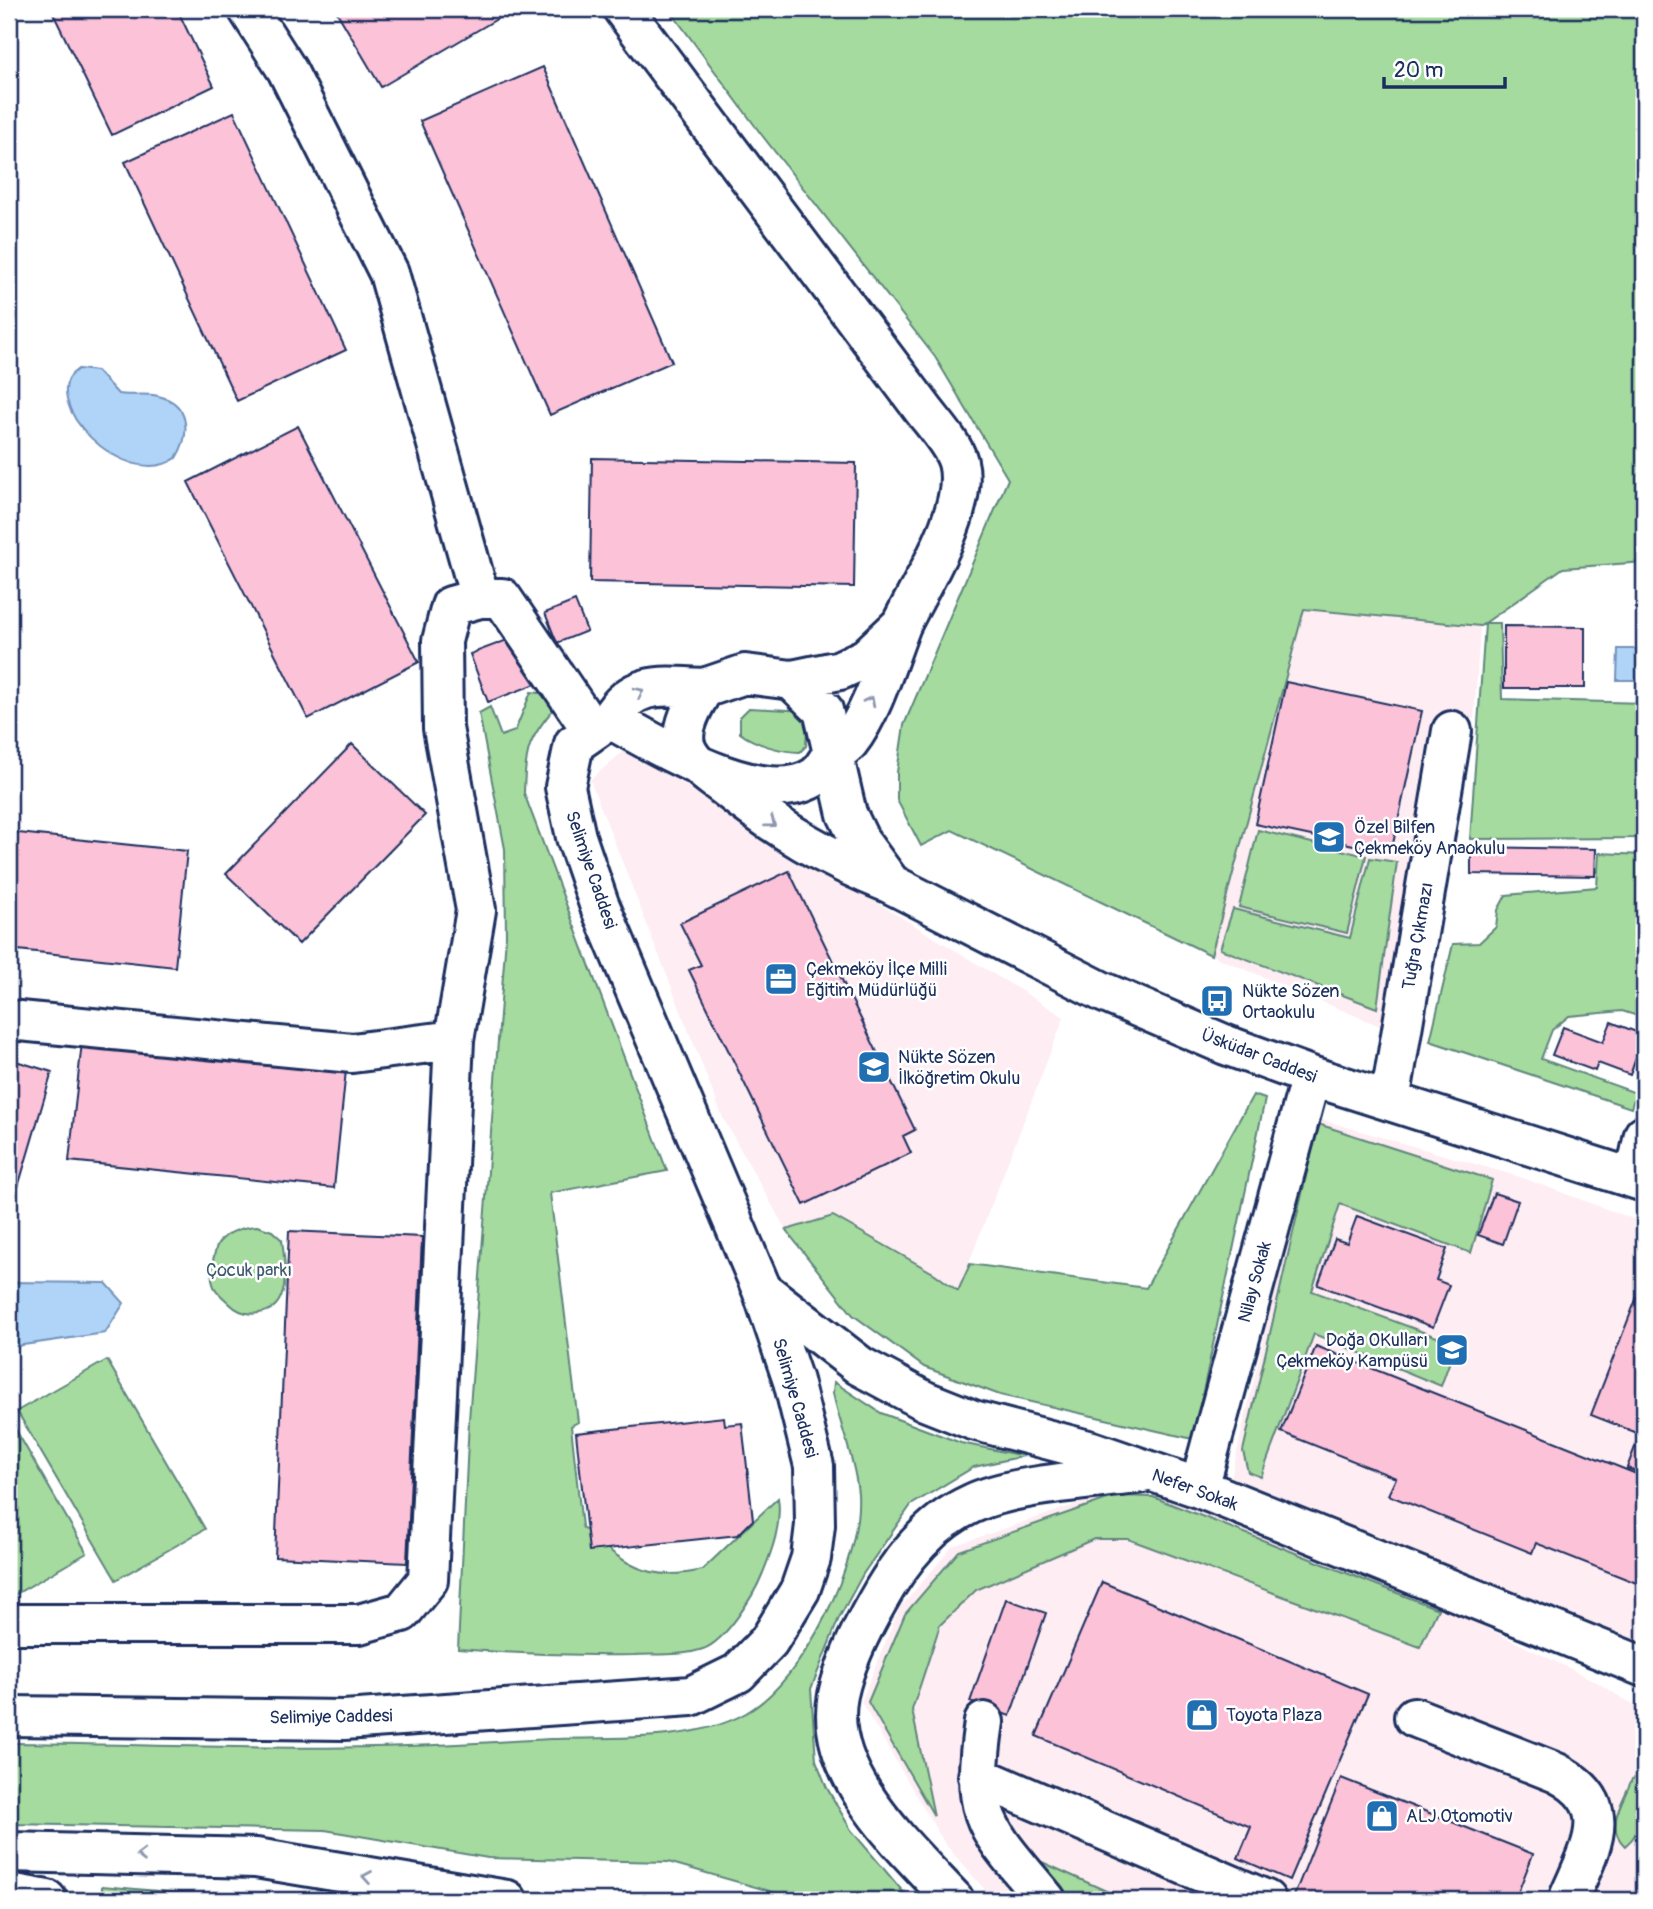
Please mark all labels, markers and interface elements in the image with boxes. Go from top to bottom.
scale bar [1384,46,1504,90]
text: 20 m [1394,57,1443,84]
one-way arrow [632,686,644,700]
one-way arrow [862,696,875,708]
street label: Selimiye Caddesi [560,808,622,932]
one-way arrow [763,815,776,827]
place label: Özel Bilfen Çekmeköy Anaokulu [1354,816,1505,860]
school or university icon: Özel Bilfen Çekmeköy Anaokulu [1310,818,1348,856]
street label: Tuğra Çıkmazı [1397,880,1439,992]
place label: Çekmeköy İlçe Milli Eğitim Müdürlüğü [806,958,947,1002]
office icon: Çekmeköy İlçe Milli Eğitim Müdürlüğü [762,960,800,998]
place label: Nükte Sözen Ortaokulu [1242,980,1339,1024]
bus stop icon: Nükte Sözen Ortaokulu [1198,982,1236,1020]
street label: Üsküdar Caddesi [1198,1023,1320,1089]
place label: Nükte Sözen İlköğretim Okulu [898,1046,1020,1090]
school or university icon: Nükte Sözen İlköğretim Okulu [855,1048,893,1086]
street label: Nilay Sokak [1233,1238,1277,1325]
park label: Çocuk parkı [206,1259,292,1282]
place label: Doğa OKulları Çekmeköy Kampüsü [1276,1329,1428,1373]
school or university icon: Doğa OKulları Çekmeköy Kampüsü [1433,1331,1471,1369]
street label: Selimiye Caddesi [767,1336,823,1460]
street label: Nefer Sokak [1149,1464,1242,1516]
shop icon: Toyota Plaza [1183,1696,1221,1734]
street label: Selimiye Caddesi [269,1704,393,1730]
place label: Toyota Plaza [1226,1704,1322,1727]
shop icon: ALJ Otomotiv [1363,1797,1401,1835]
place label: ALJ Otomotiv [1406,1805,1513,1828]
one-way arrow [135,1847,146,1863]
one-way arrow [361,1870,373,1885]

